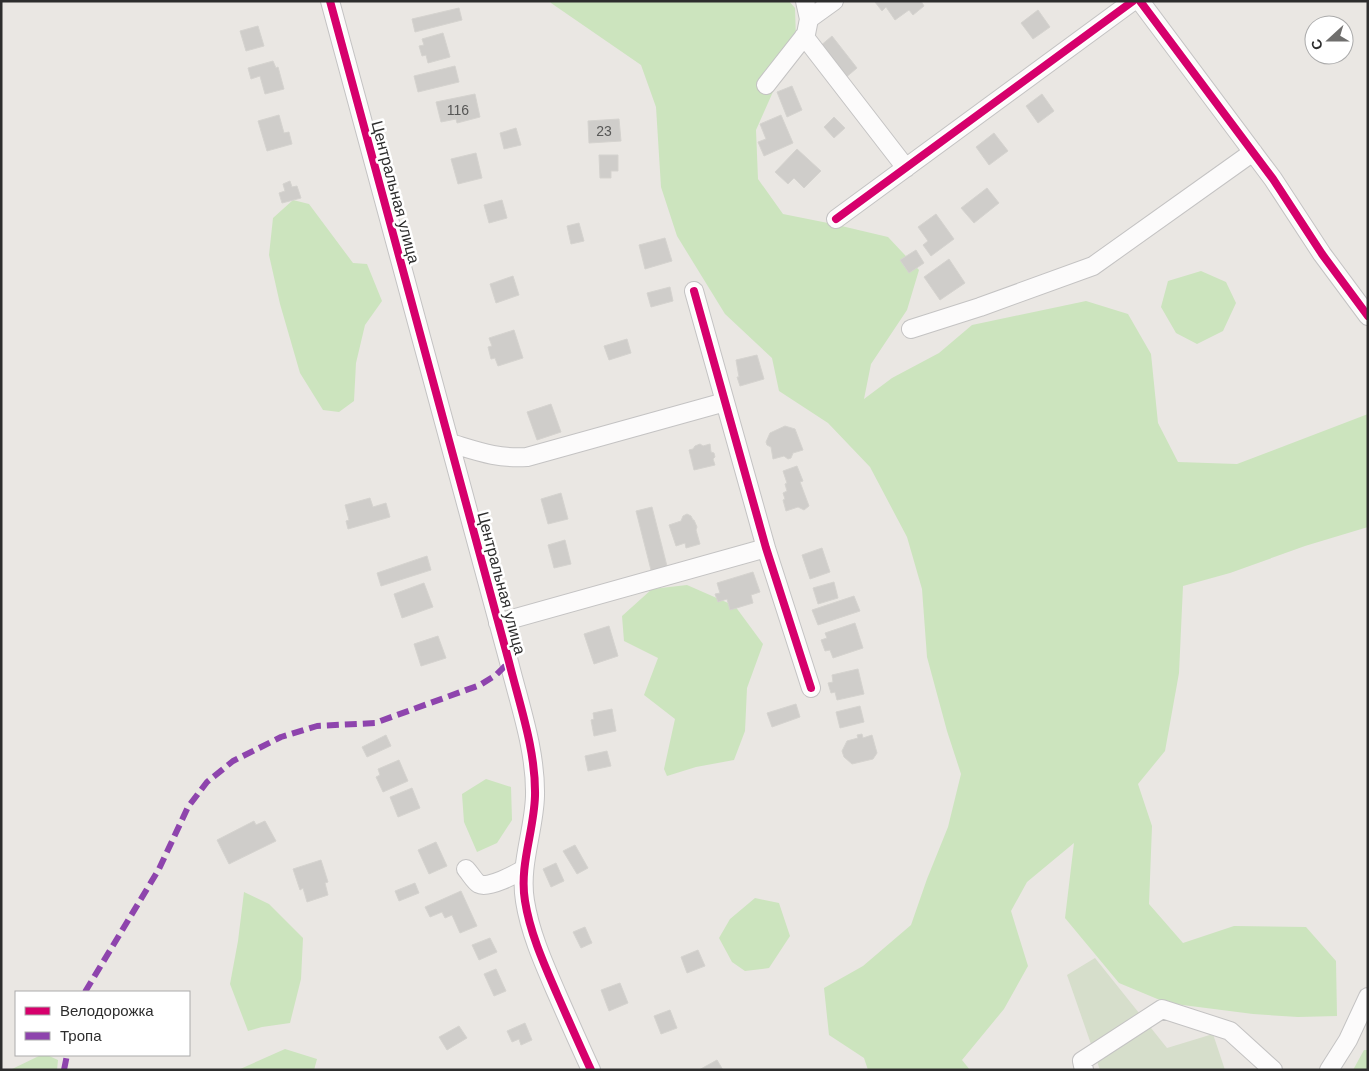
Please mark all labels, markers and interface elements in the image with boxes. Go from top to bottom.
north arrow [1304,15,1354,65]
text: С [1308,37,1326,52]
house number: 116 [447,102,469,118]
street label: Центральная улица [368,119,423,266]
house number: 23 [596,123,612,139]
street label: Центральная улица [474,510,529,657]
legend [15,991,190,1056]
text: Велодорожка [60,1002,154,1019]
text: Тропа [60,1027,102,1044]

